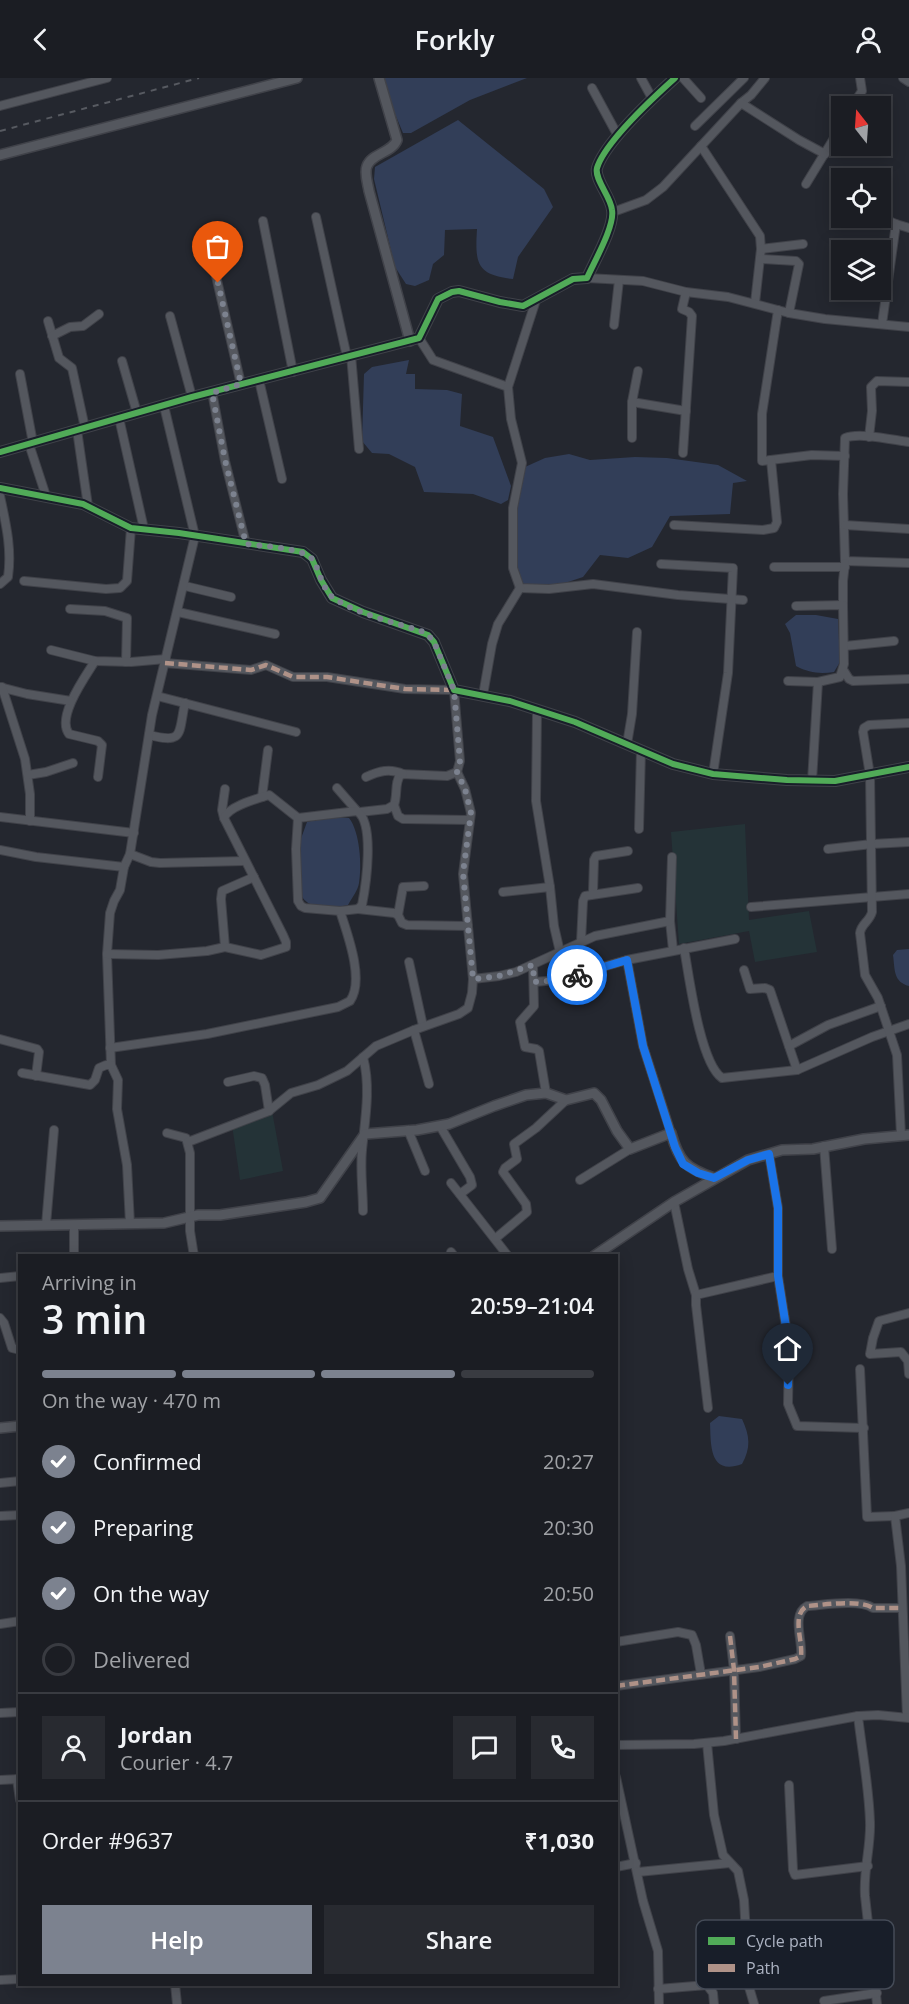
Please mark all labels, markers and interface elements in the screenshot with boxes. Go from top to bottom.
text: Forkly [415,21,494,58]
icon: back [24,23,57,56]
icon: person [852,23,885,56]
north arrow [831,96,891,156]
map controls [831,96,891,300]
button: locate [831,168,891,228]
pin [192,221,243,283]
icon: bag [201,230,234,263]
button: layers [831,240,891,300]
courier [547,945,607,1005]
icon: bike [561,959,594,992]
text: Arriving in [42,1269,137,1296]
text: 20:59–21:04 [470,1290,594,1320]
text: 3 min [42,1292,147,1345]
pin [762,1323,813,1385]
icon: home [771,1332,804,1365]
text: On the way · 470 m [42,1387,221,1414]
icon: check [42,1445,75,1478]
text: Confirmed [93,1446,202,1476]
text: 20:27 [543,1448,594,1475]
icon: check [42,1511,75,1544]
text: Preparing [93,1512,193,1542]
text: 20:30 [543,1514,594,1541]
icon: check [42,1577,75,1610]
text: On the way [93,1578,209,1608]
text: 20:50 [543,1580,594,1607]
text: Delivered [93,1644,191,1674]
button: person [42,1716,105,1779]
button: chat [453,1716,516,1779]
button: phone [531,1716,594,1779]
text: Jordan [120,1719,193,1749]
text: Courier · 4.7 [120,1749,233,1776]
text: Order #9637 [42,1825,173,1855]
text: ₹1,030 [525,1825,594,1855]
button: Help [42,1905,312,1974]
button: Share [324,1905,594,1974]
legend [696,1920,894,1989]
text: Cycle path [746,1930,823,1952]
text: Path [746,1957,780,1979]

